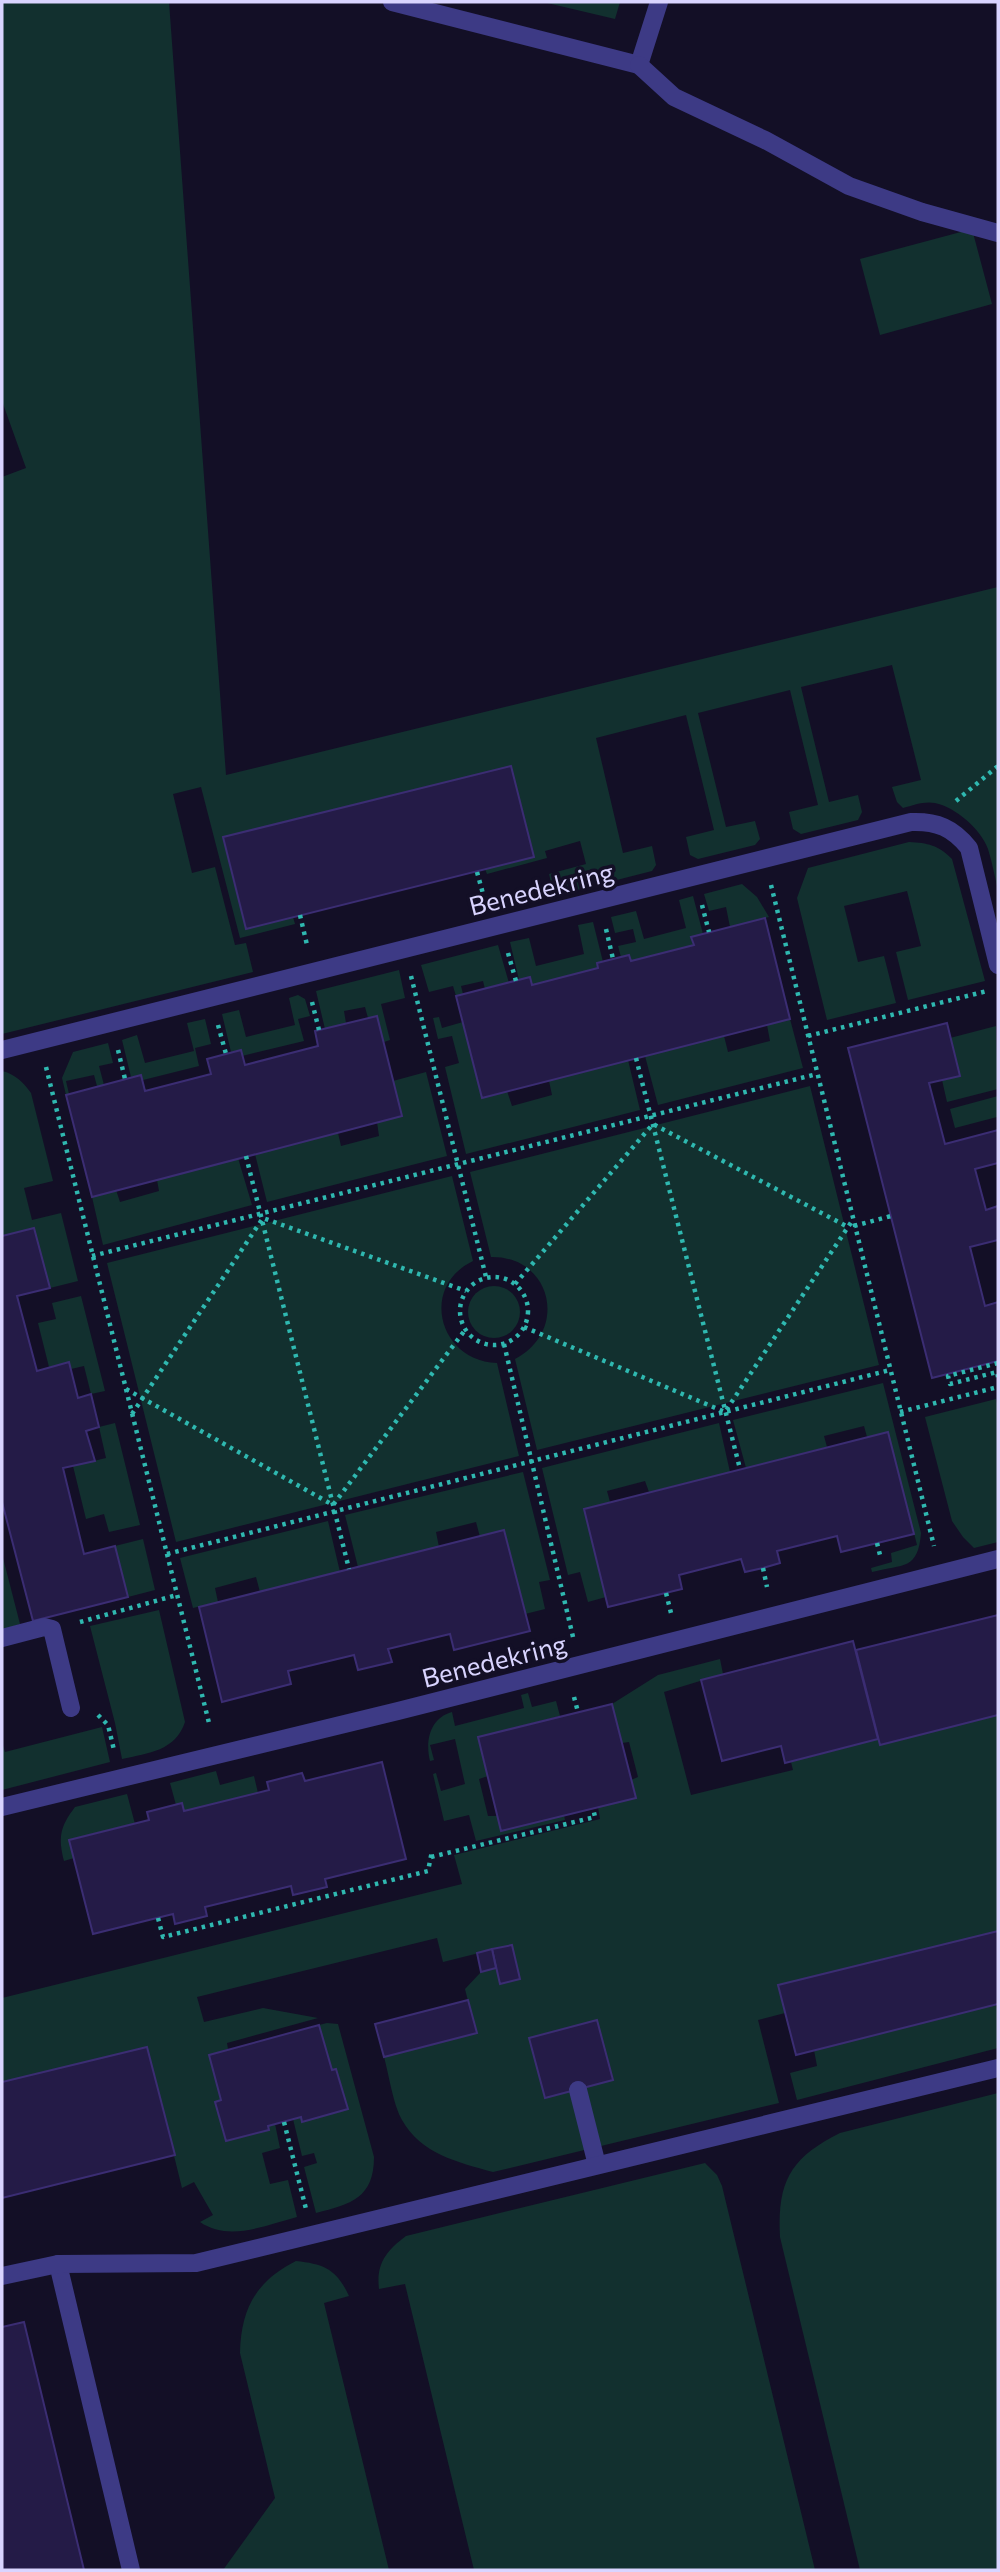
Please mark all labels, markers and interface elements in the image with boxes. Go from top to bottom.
street label: Benedekring [465,855,617,921]
street label: Benedekring [418,1627,570,1693]

